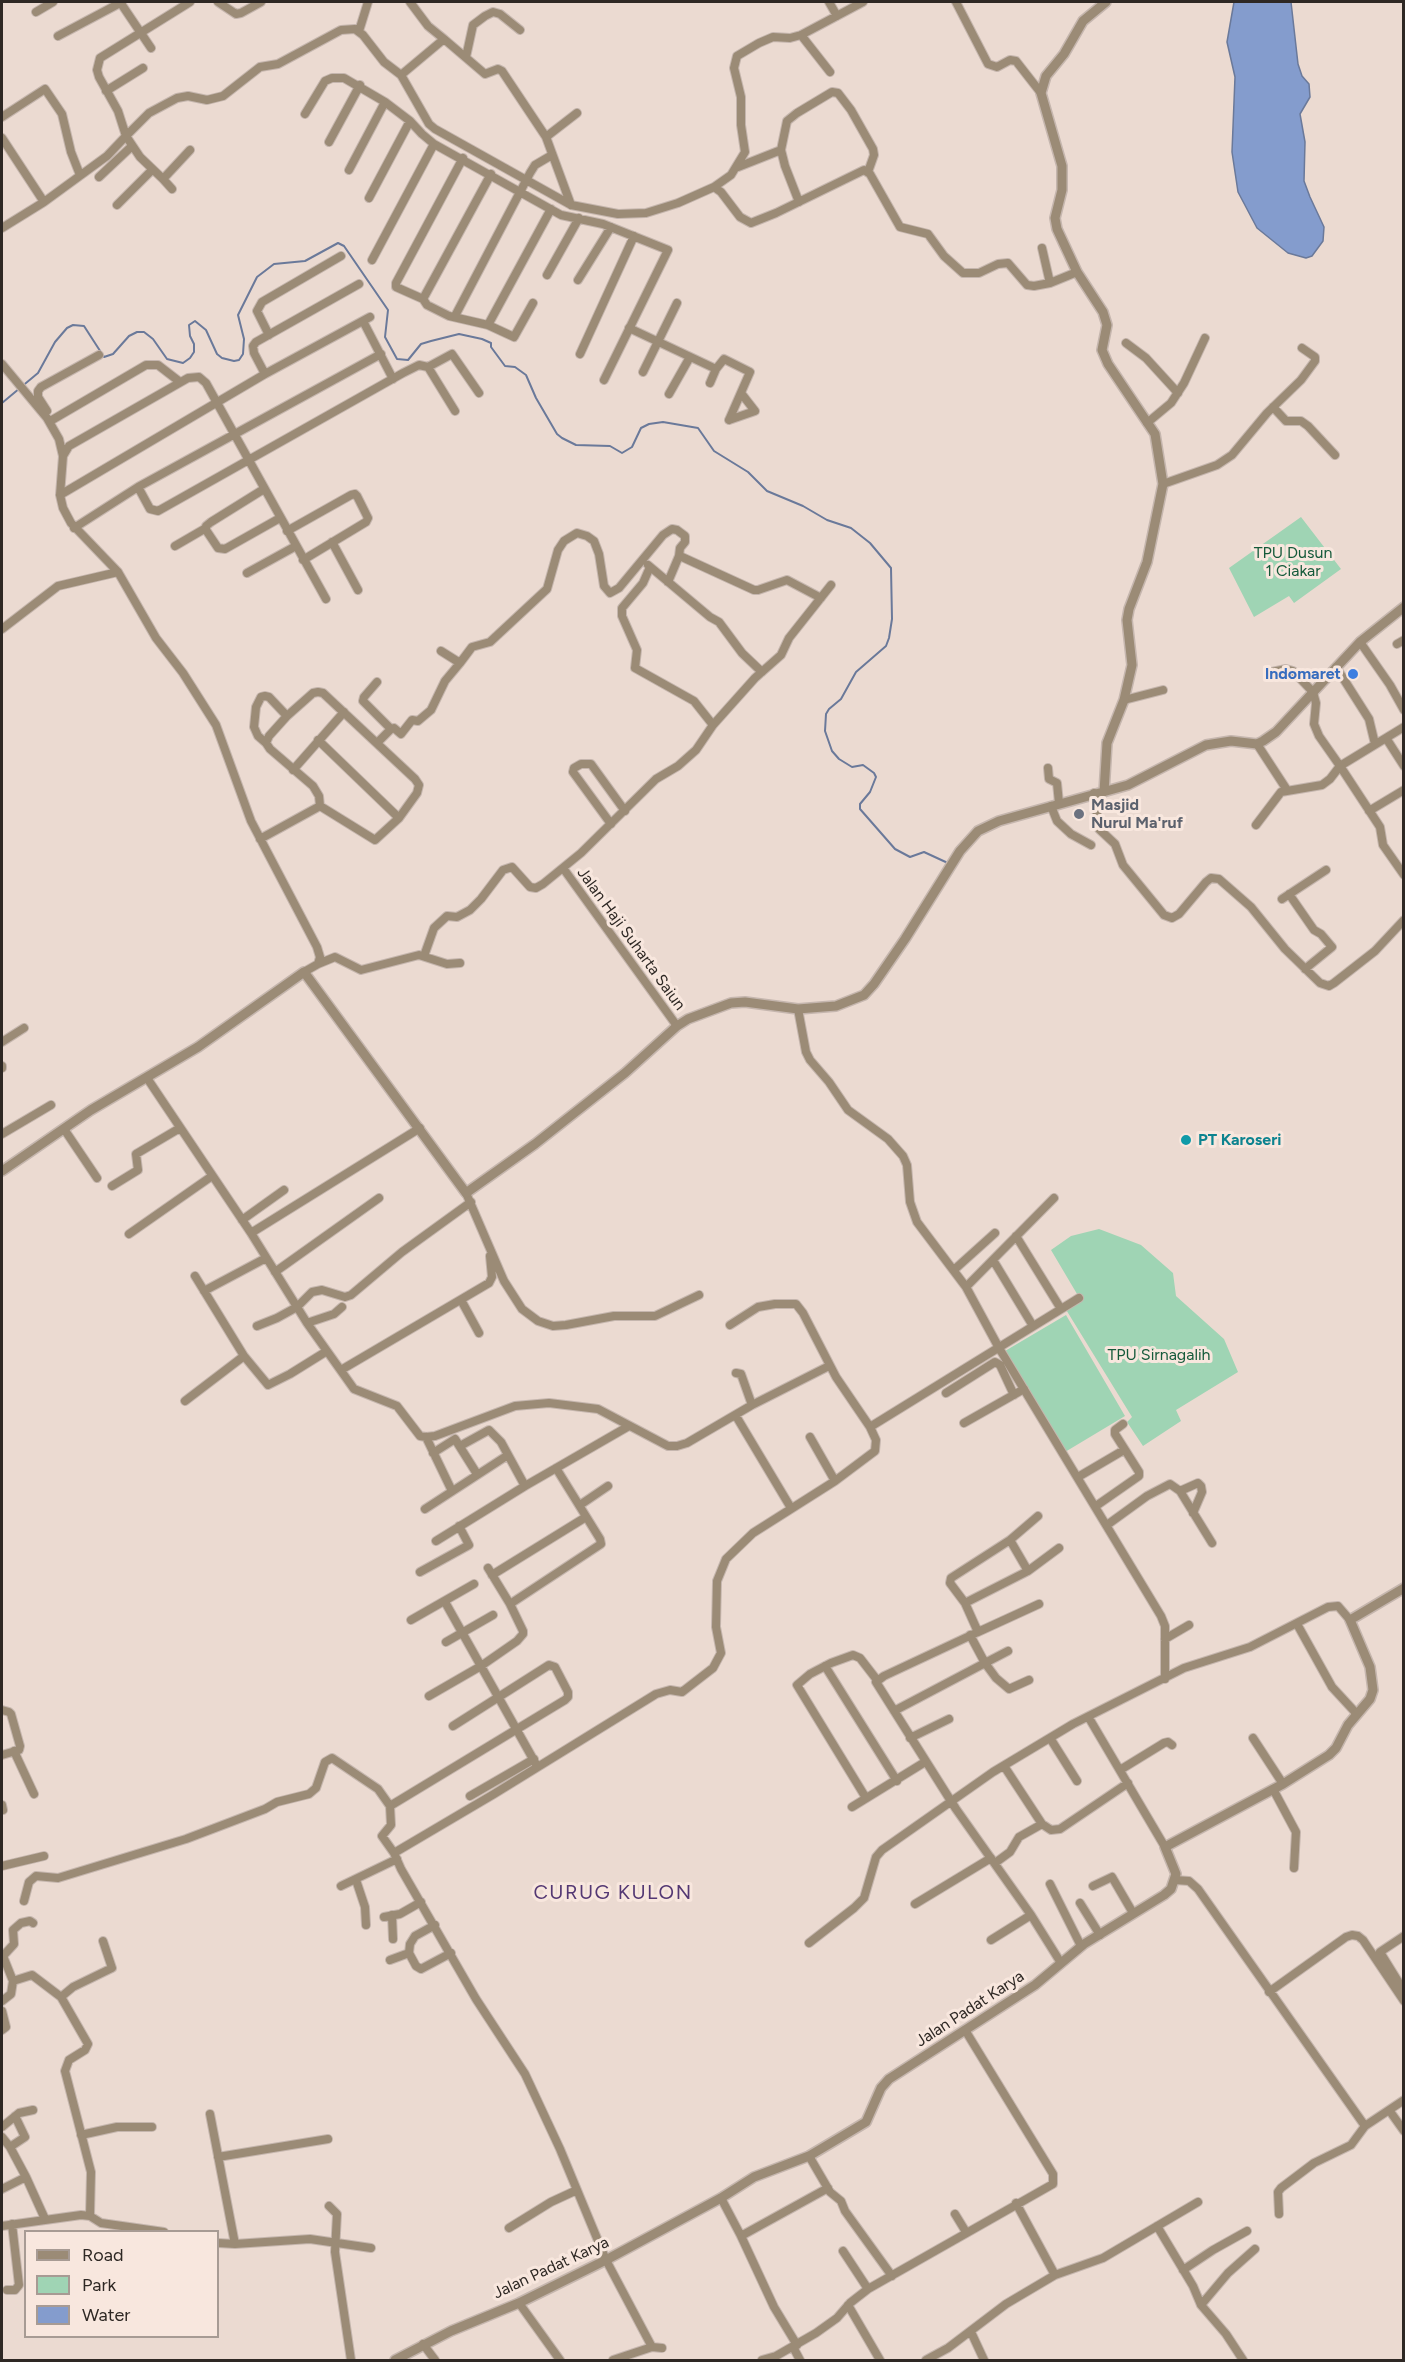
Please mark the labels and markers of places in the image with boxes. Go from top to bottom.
place label: Indomaret [1265,664,1341,684]
marker: Indomaret [1346,667,1360,681]
place label: Masjid Nurul Ma'ruf [1091,795,1183,833]
marker: Masjid Nurul Ma'ruf [1072,807,1086,821]
place label: PT Karoseri [1198,1130,1281,1150]
marker: PT Karoseri [1179,1133,1193,1147]

